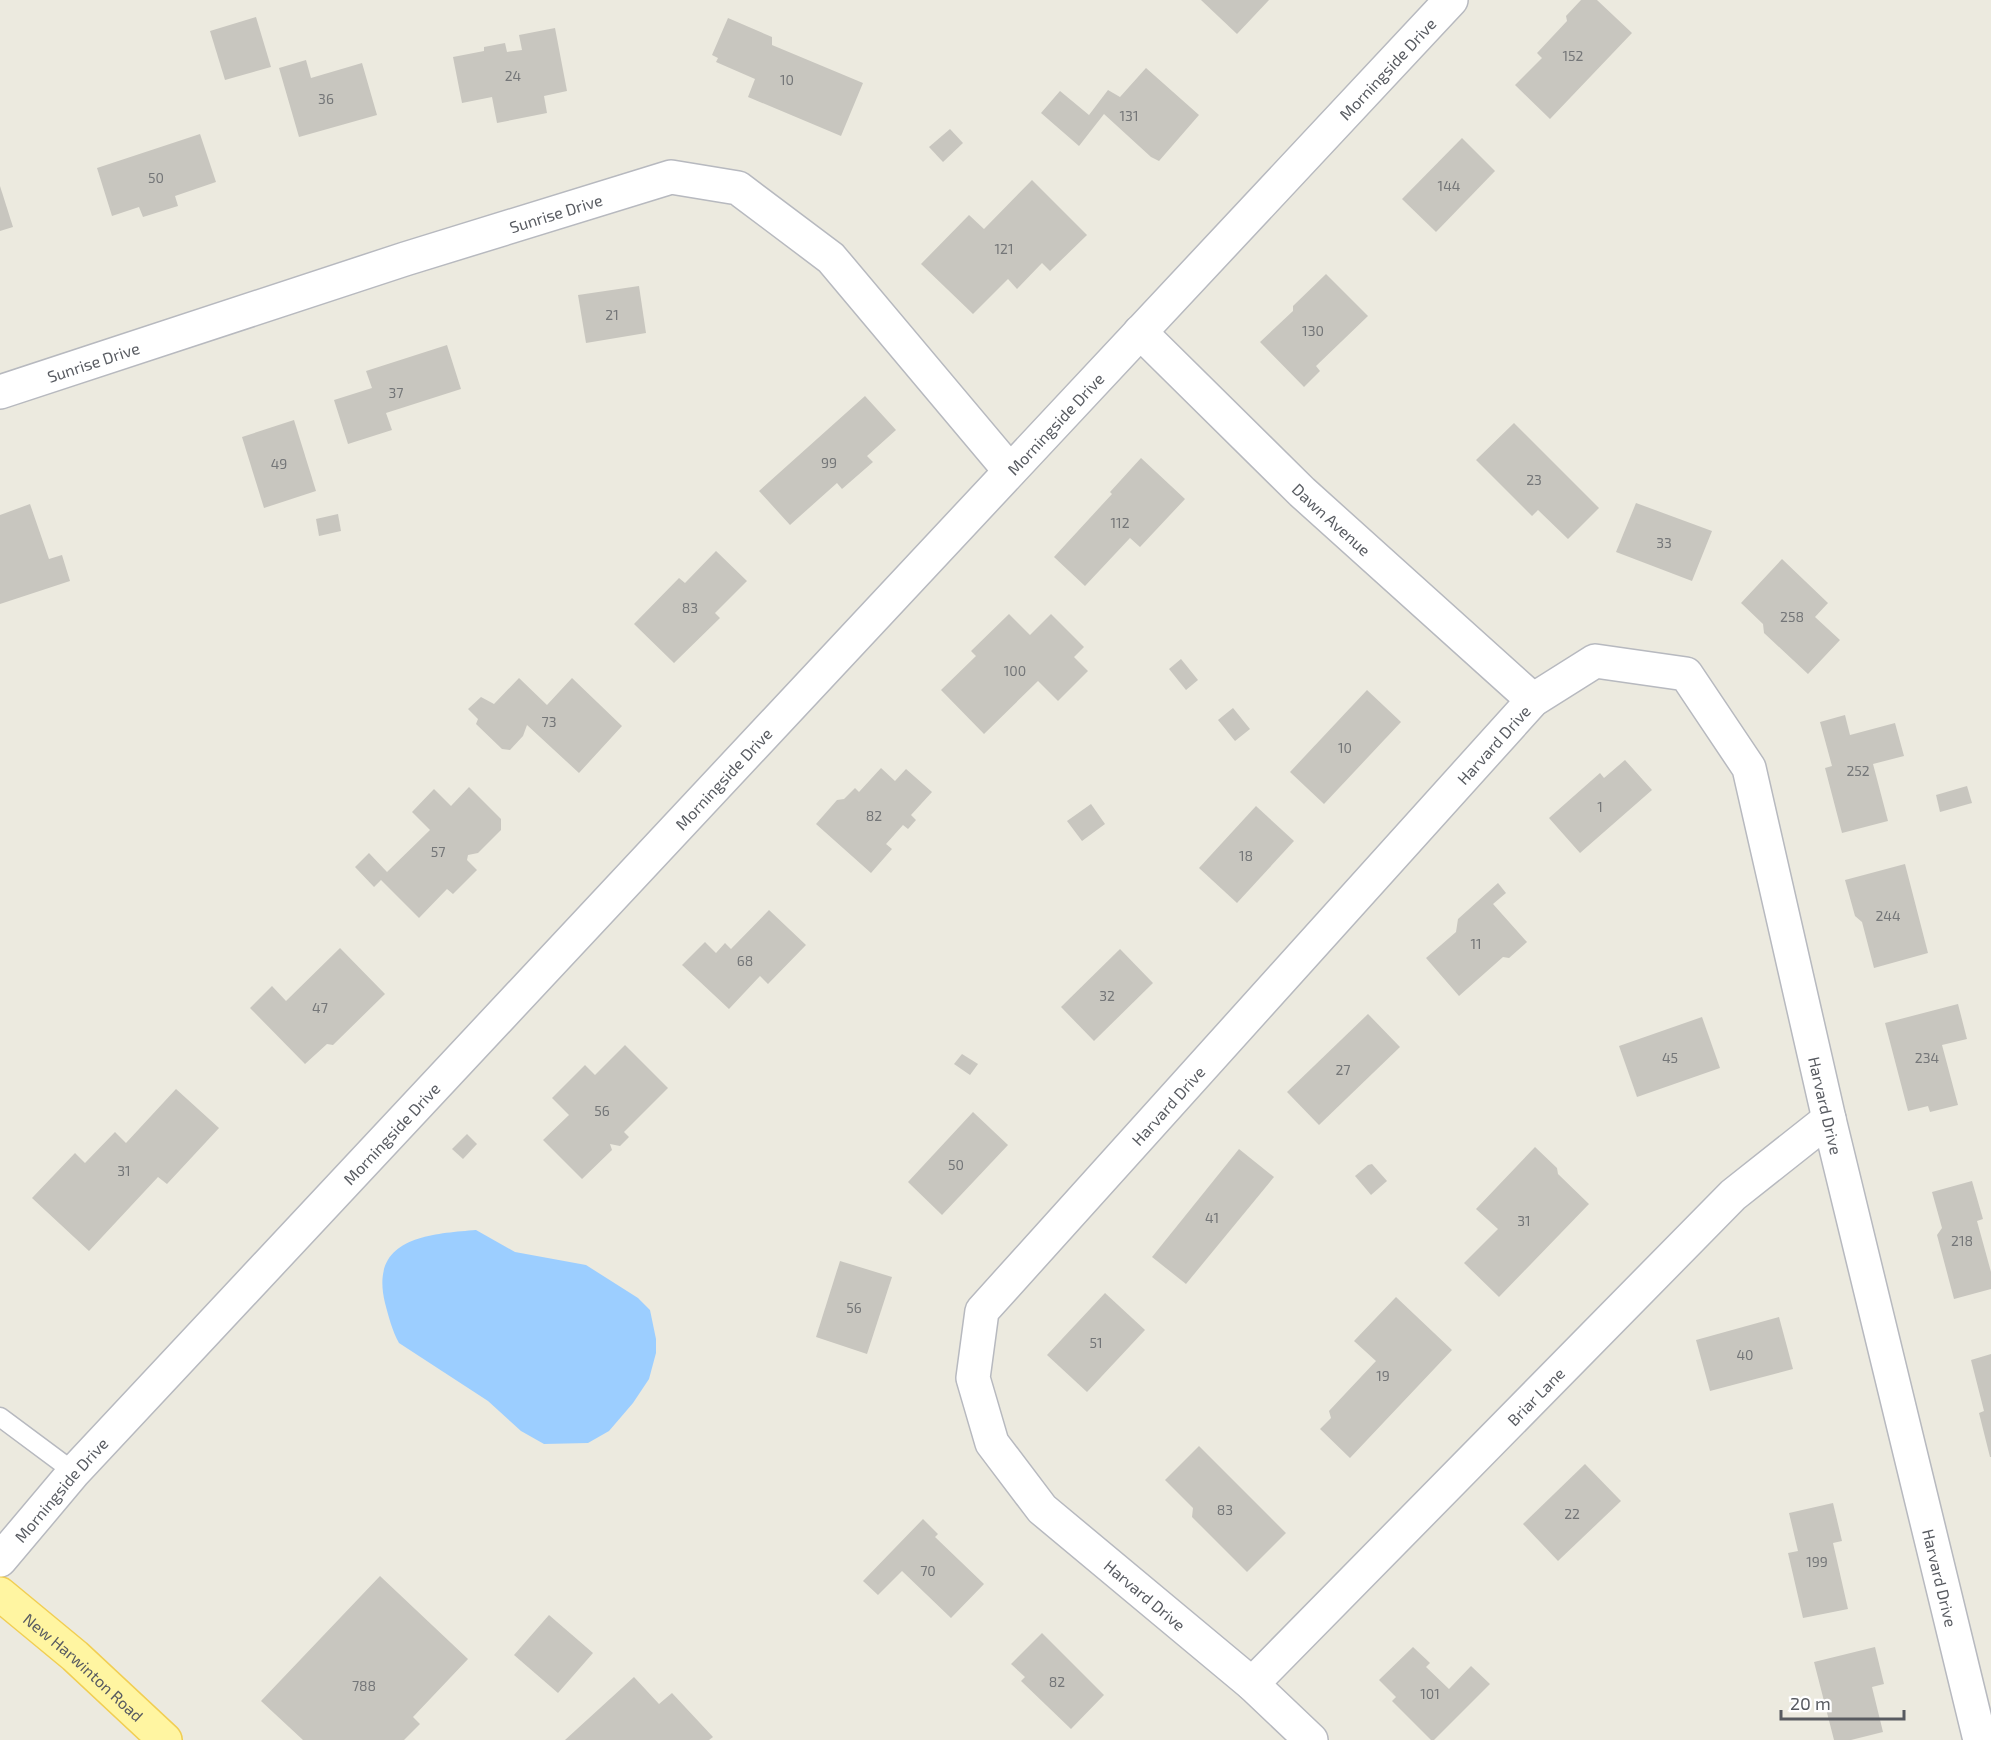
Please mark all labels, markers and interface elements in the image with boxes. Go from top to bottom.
street label: Morningside Drive [1335,14,1439,123]
house number: 152 [1563,47,1584,64]
house number: 24 [505,67,521,84]
house number: 10 [780,71,794,88]
house number: 36 [318,90,334,107]
house number: 131 [1120,107,1138,124]
house number: 50 [148,169,164,186]
house number: 144 [1438,177,1460,194]
street label: Sunrise Drive [507,189,604,236]
house number: 121 [994,240,1014,257]
house number: 21 [605,306,619,323]
house number: 130 [1302,322,1324,339]
street label: Sunrise Drive [44,337,142,385]
street label: Morningside Drive [1003,368,1107,478]
house number: 37 [389,384,403,401]
house number: 99 [821,454,837,471]
house number: 49 [271,455,287,472]
house number: 23 [1526,471,1542,488]
street label: Dawn Avenue [1289,479,1375,559]
house number: 112 [1110,514,1130,531]
house number: 33 [1656,534,1672,551]
house number: 83 [682,599,698,616]
house number: 258 [1780,608,1804,625]
house number: 100 [1004,662,1026,679]
street label: Harvard Drive [1453,701,1534,788]
house number: 73 [542,713,556,730]
street label: Morningside Drive [671,723,775,833]
house number: 10 [1338,739,1352,756]
house number: 252 [1846,762,1870,779]
house number: 1 [1597,798,1603,815]
house number: 82 [866,807,882,824]
house number: 57 [431,843,445,860]
house number: 18 [1239,847,1253,864]
house number: 244 [1875,907,1901,924]
house number: 11 [1470,935,1482,952]
house number: 68 [737,952,753,969]
house number: 32 [1099,987,1115,1004]
house number: 47 [312,999,328,1016]
house number: 45 [1662,1049,1678,1066]
house number: 234 [1915,1049,1939,1066]
street label: Harvard Drive [1806,1055,1847,1156]
house number: 27 [1335,1061,1351,1078]
street label: Harvard Drive [1127,1062,1208,1149]
street label: Morningside Drive [339,1078,443,1188]
house number: 56 [594,1102,610,1119]
house number: 50 [948,1156,964,1173]
house number: 31 [117,1162,131,1179]
house number: 41 [1205,1209,1219,1226]
house number: 31 [1517,1212,1531,1229]
house number: 218 [1951,1232,1973,1249]
house number: 56 [846,1299,862,1316]
house number: 51 [1089,1334,1103,1351]
house number: 40 [1736,1346,1754,1363]
street label: Briar Lane [1503,1363,1568,1429]
house number: 19 [1376,1367,1390,1384]
street label: Morningside Drive [10,1433,111,1546]
house number: 83 [1217,1501,1233,1518]
house number: 22 [1564,1505,1580,1522]
street label: Harvard Drive [1919,1527,1962,1629]
house number: 199 [1806,1553,1828,1570]
street label: Harvard Drive [1101,1556,1189,1634]
house number: 70 [920,1562,936,1579]
street label: New Harwinton Road [20,1608,148,1725]
house number: 82 [1049,1673,1065,1690]
house number: 788 [352,1677,376,1694]
scale bar [1781,1683,1904,1721]
house number: 101 [1420,1685,1440,1702]
text: 20 m [1790,1692,1831,1714]

